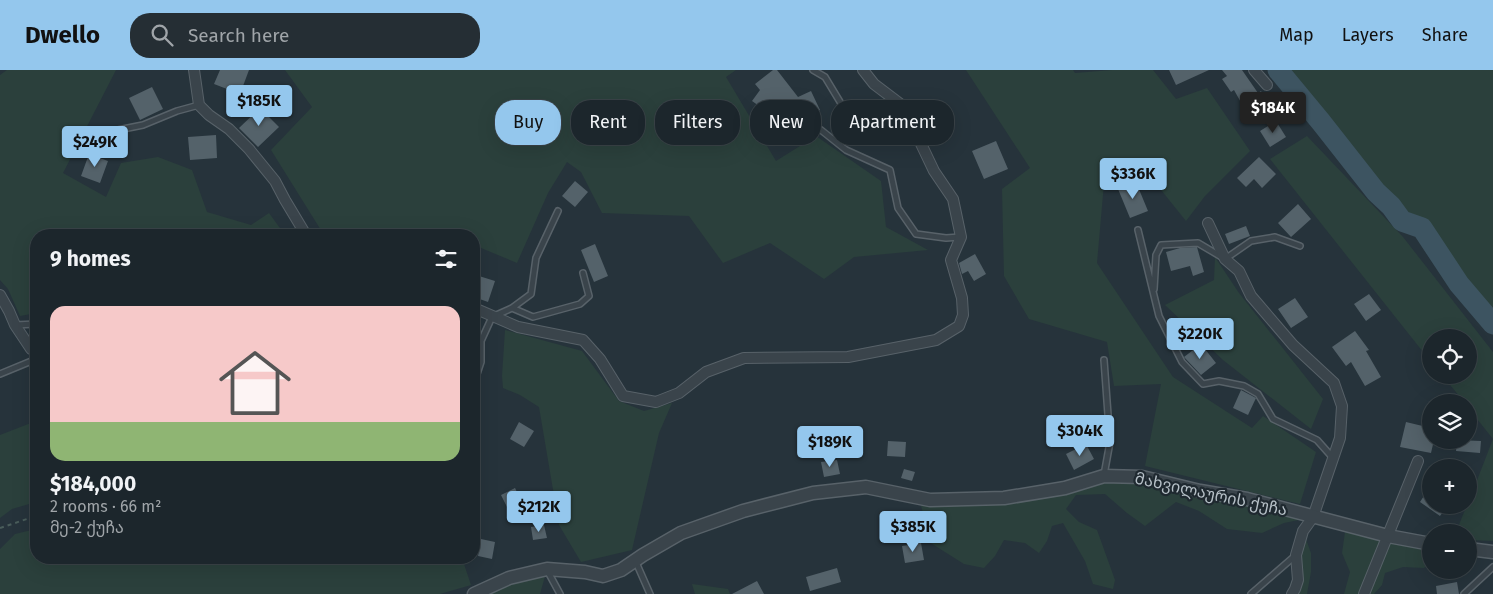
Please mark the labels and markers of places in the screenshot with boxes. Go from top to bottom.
pin: $185K [224,85,294,127]
pin: $184K [1238,92,1308,134]
pin: $249K [60,126,130,168]
pin: $336K [1098,158,1168,200]
pin: $220K [1165,318,1235,360]
pin: $304K [1045,414,1115,457]
pin: $189K [795,426,865,468]
pin: $212K [504,490,574,533]
pin: $385K [878,510,948,553]

